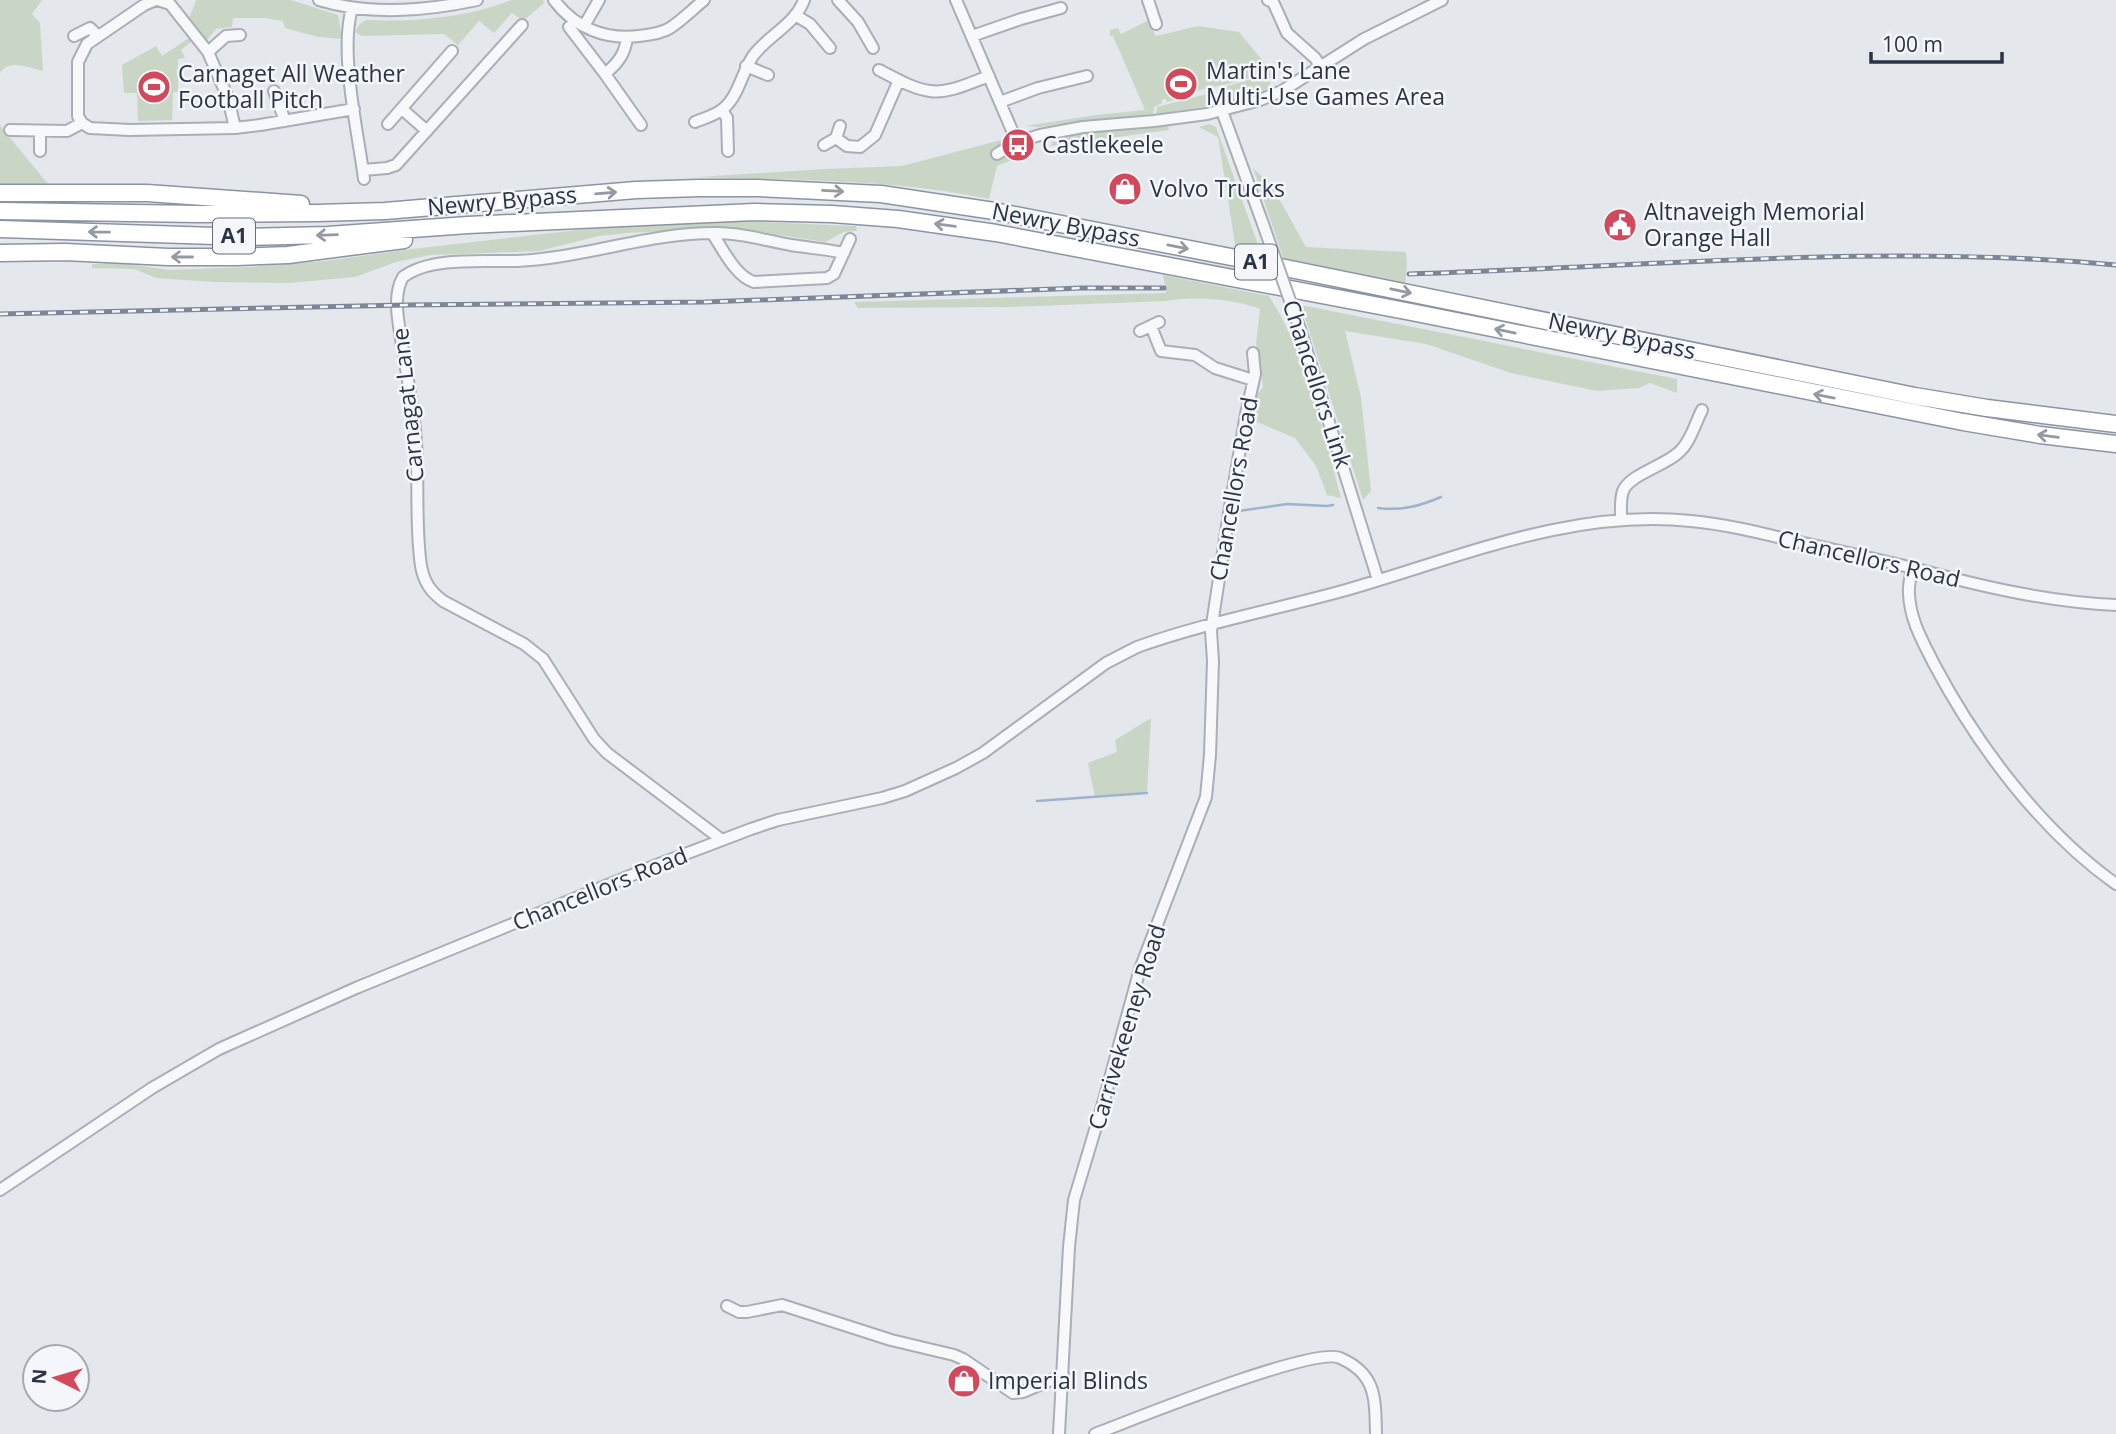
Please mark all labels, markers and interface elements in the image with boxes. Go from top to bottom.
scale bar [1871,21,2002,65]
text: 100 m [1882,30,1943,58]
place label: Martin's Lane Multi-Use Games Area [1206,54,1445,112]
place label: Carnaget All Weather Football Pitch [178,57,405,115]
sports icon: Martin's Lane Multi-Use Games Area [1162,65,1200,103]
sports icon: Carnaget All Weather Football Pitch [135,68,173,106]
bus stop icon: Castlekeele [999,126,1037,164]
place label: Castlekeele [1042,128,1164,160]
shop icon: Volvo Trucks [1106,170,1144,208]
place label: Volvo Trucks [1150,172,1285,204]
street label: Newry Bypass [426,178,578,222]
one-way arrow [821,185,844,198]
one-way arrow [594,186,617,199]
street label: Newry Bypass [989,194,1143,254]
place label: Altnaveigh Memorial Orange Hall [1644,195,1865,253]
public building icon: Altnaveigh Memorial Orange Hall [1601,206,1639,244]
road number: A1 [213,218,255,254]
one-way arrow [934,219,957,232]
one-way arrow [88,225,111,238]
one-way arrow [316,228,339,241]
one-way arrow [1166,240,1189,254]
road number: A1 [1235,244,1277,280]
one-way arrow [171,250,194,264]
one-way arrow [1389,285,1412,299]
street label: Chancellors Link [1276,295,1360,472]
street label: Newry Bypass [1545,304,1699,366]
one-way arrow [1494,323,1517,337]
street label: Carnagat Lane [383,326,431,484]
one-way arrow [1813,388,1836,402]
street label: Chancellors Road [1201,394,1265,583]
one-way arrow [2037,429,2060,442]
street label: Chancellors Road [1775,522,1963,595]
street label: Chancellors Road [507,838,692,938]
street label: Carrivekeeney Road [1080,920,1173,1134]
north arrow [21,1343,91,1413]
shop icon: Imperial Blinds [945,1362,983,1400]
place label: Imperial Blinds [988,1364,1148,1396]
text: N [25,1368,53,1385]

